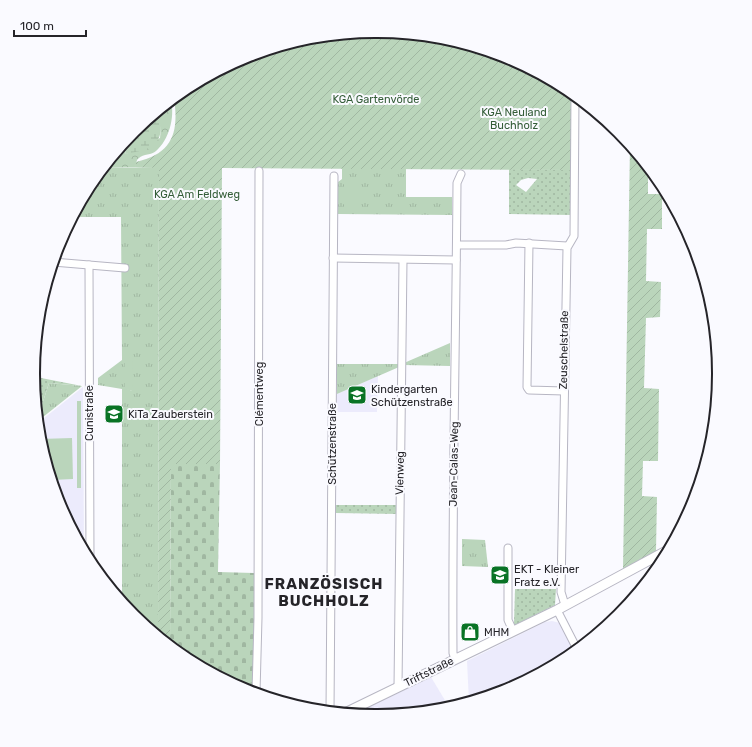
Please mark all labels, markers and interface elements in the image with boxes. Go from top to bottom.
scale bar [14,12,86,38]
text: 100 m [20,19,54,33]
park label: KGA Gartenvörde [332,93,420,106]
park label: KGA Neuland Buchholz [481,106,547,132]
park label: KGA Am Feldweg [154,188,240,201]
street label: Zeuschelstraße [557,310,571,390]
street label: Clémentweg [253,362,266,426]
place label: Kindergarten Schützenstraße [371,383,453,409]
school or university icon: Kindergarten Schützenstraße [346,384,368,406]
street label: Cunistraße [83,385,96,441]
school or university icon: KiTa Zauberstein [103,403,125,425]
street label: Schützenstraße [326,403,339,485]
place label: KiTa Zauberstein [128,408,213,421]
street label: Jean-Calas-Weg [447,421,461,507]
street label: Vienweg [393,451,407,495]
place label: EKT - Kleiner Fratz e.V. [514,563,580,589]
school or university icon: EKT - Kleiner Fratz e.V. [489,564,511,586]
district label: FRANZÖSISCH BUCHHOLZ [265,575,383,610]
shop icon: MHM [459,621,481,643]
place label: MHM [484,626,509,639]
street label: Triftstraße [402,654,456,690]

